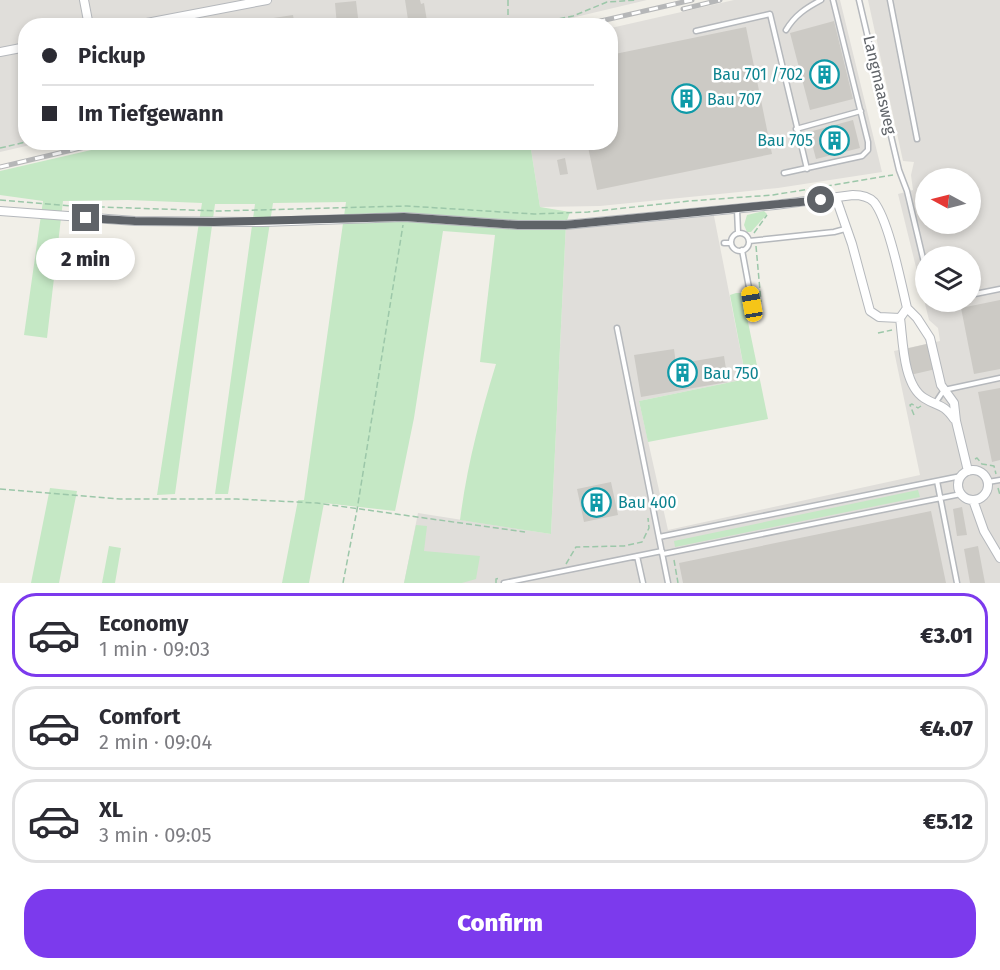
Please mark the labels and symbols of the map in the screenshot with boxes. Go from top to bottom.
street label: Langmaasweg [859,34,901,137]
building icon: Bau 701 /702 [808,58,840,90]
place label: Bau 701 /702 [713,65,803,84]
building icon: Bau 707 [670,83,702,115]
place label: Bau 707 [707,90,762,109]
building icon: Bau 705 [818,124,850,156]
place label: Bau 705 [757,131,813,150]
north arrow [915,168,981,234]
route start [807,186,834,213]
route end [72,204,99,231]
callout: 2 min [36,239,136,281]
car [740,285,764,323]
building icon: Bau 750 [666,357,698,389]
place label: Bau 750 [703,364,759,383]
building icon: Bau 400 [581,486,613,518]
place label: Bau 400 [618,493,676,512]

